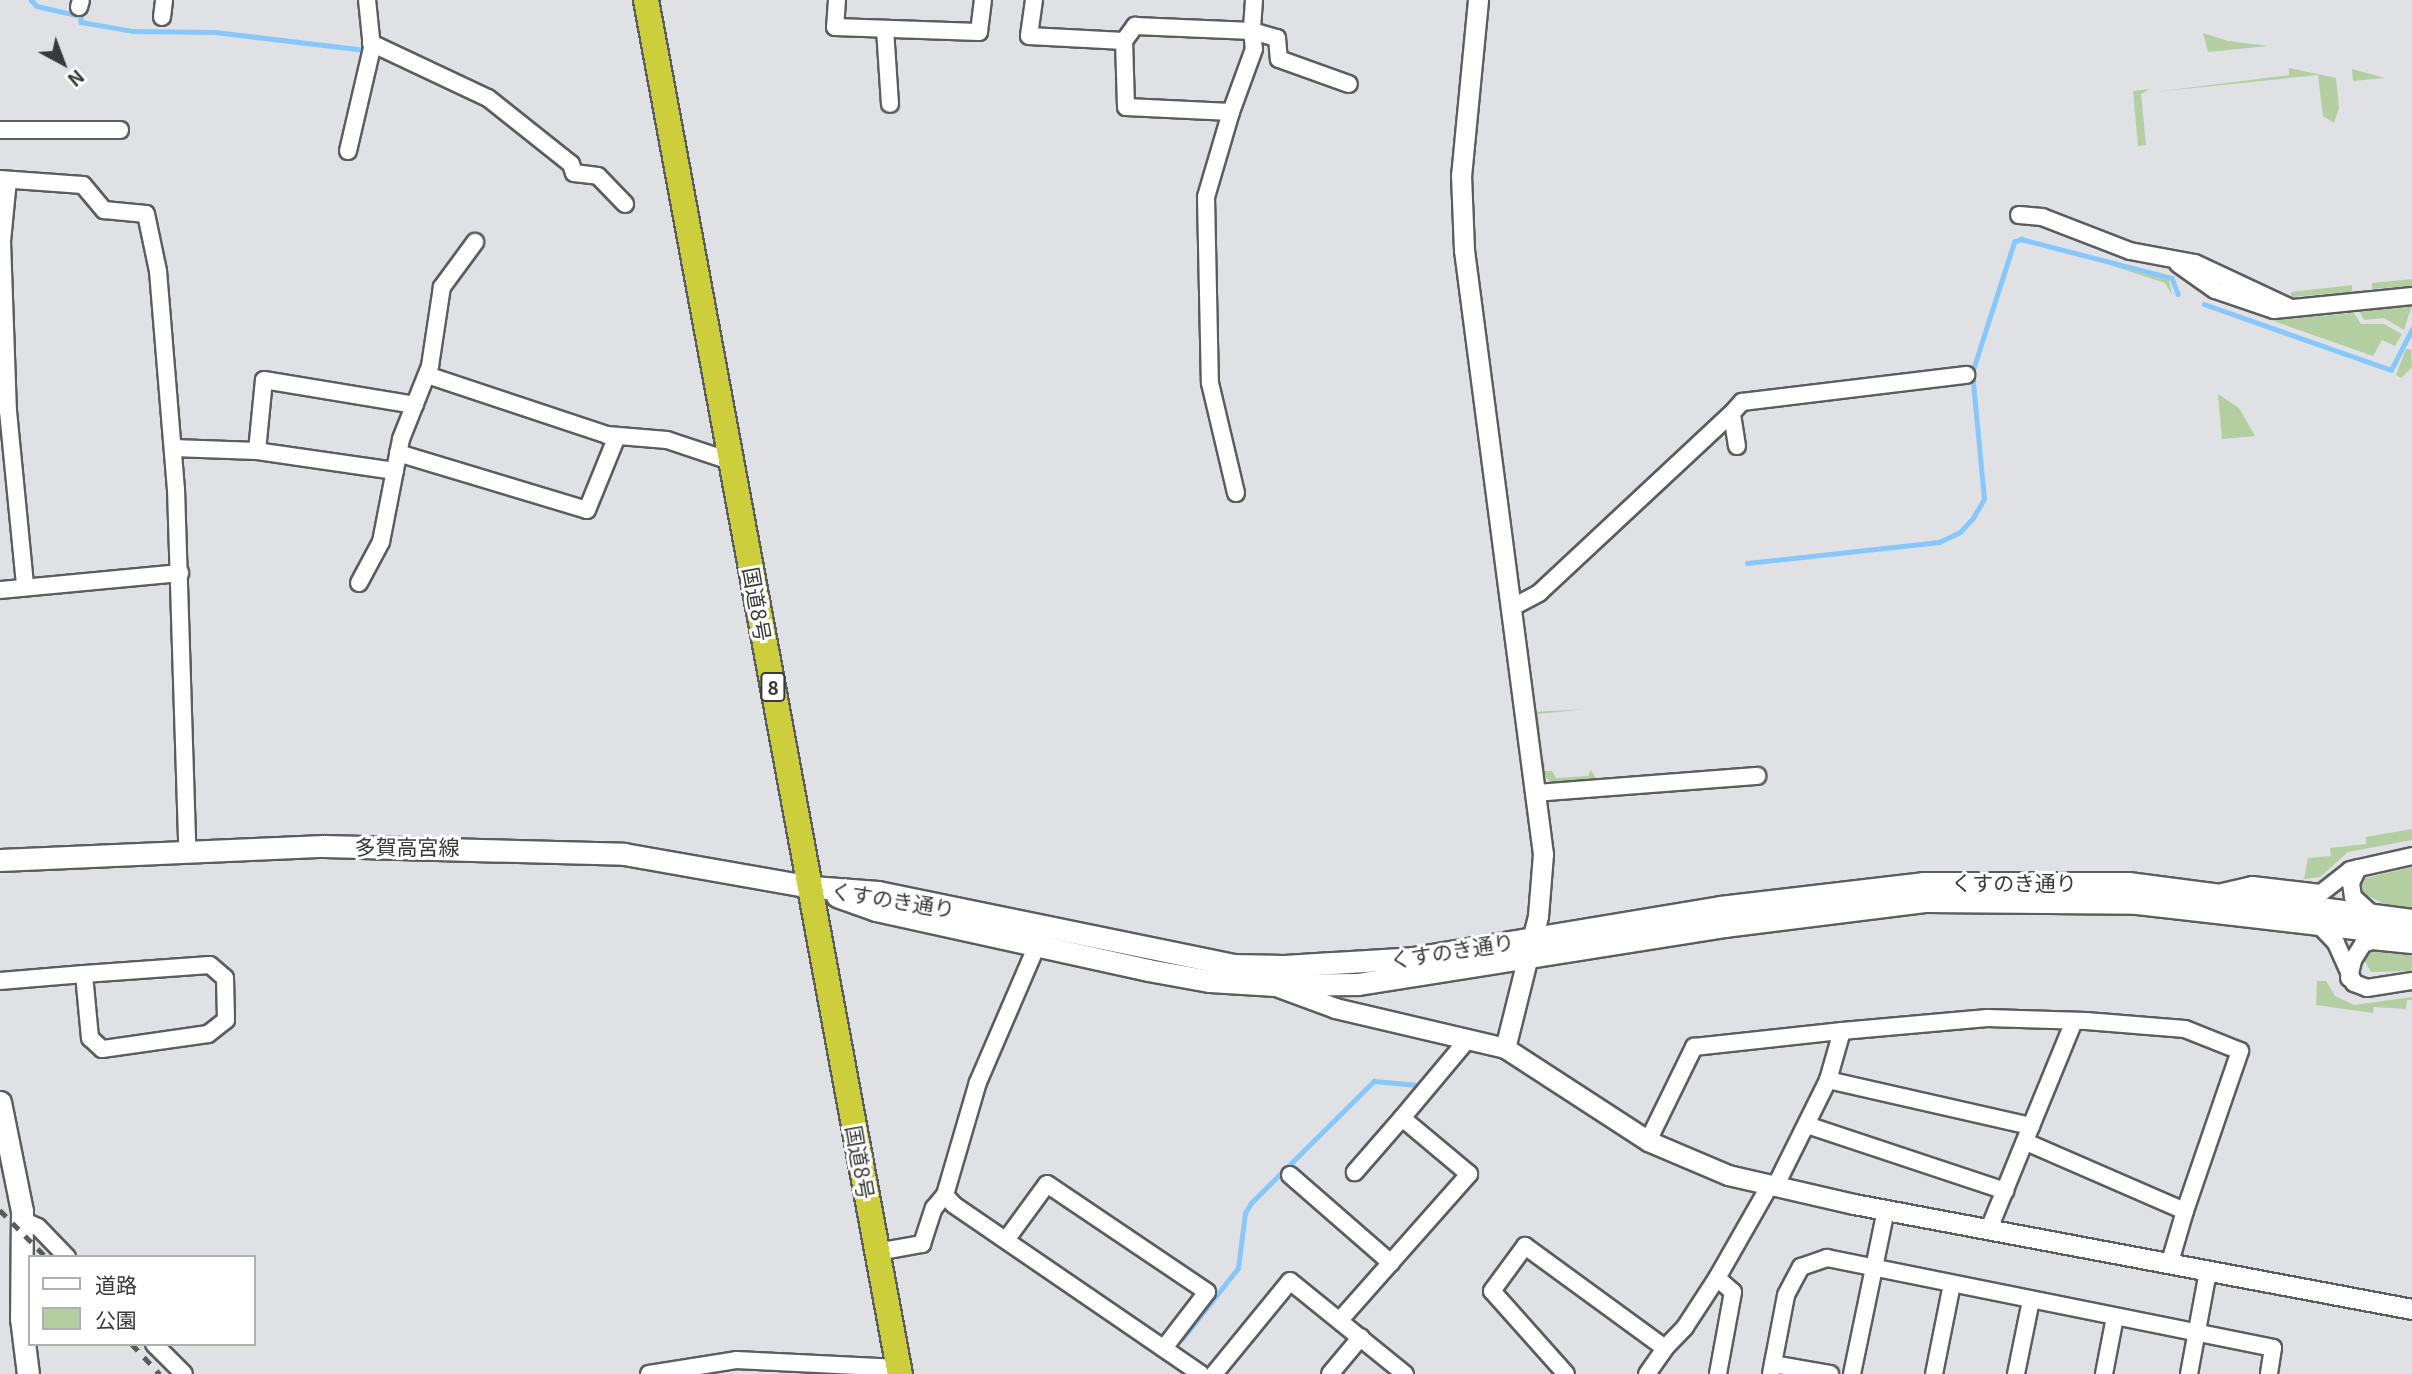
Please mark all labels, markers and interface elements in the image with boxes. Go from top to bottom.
north arrow [28,28,98,98]
text: N [63,64,91,94]
street label: 国道8号 [739,565,777,643]
road number: 8 [759,672,787,702]
street label: 多賀高宮線 [355,833,459,859]
street label: くすのき通り [1951,869,2077,895]
street label: くすのき通り [829,877,957,921]
street label: くすのき通り [1388,928,1516,972]
street label: 国道8号 [842,1123,880,1201]
legend [28,1255,256,1346]
text: 道路 [95,1269,137,1299]
text: 公園 [95,1304,137,1334]

